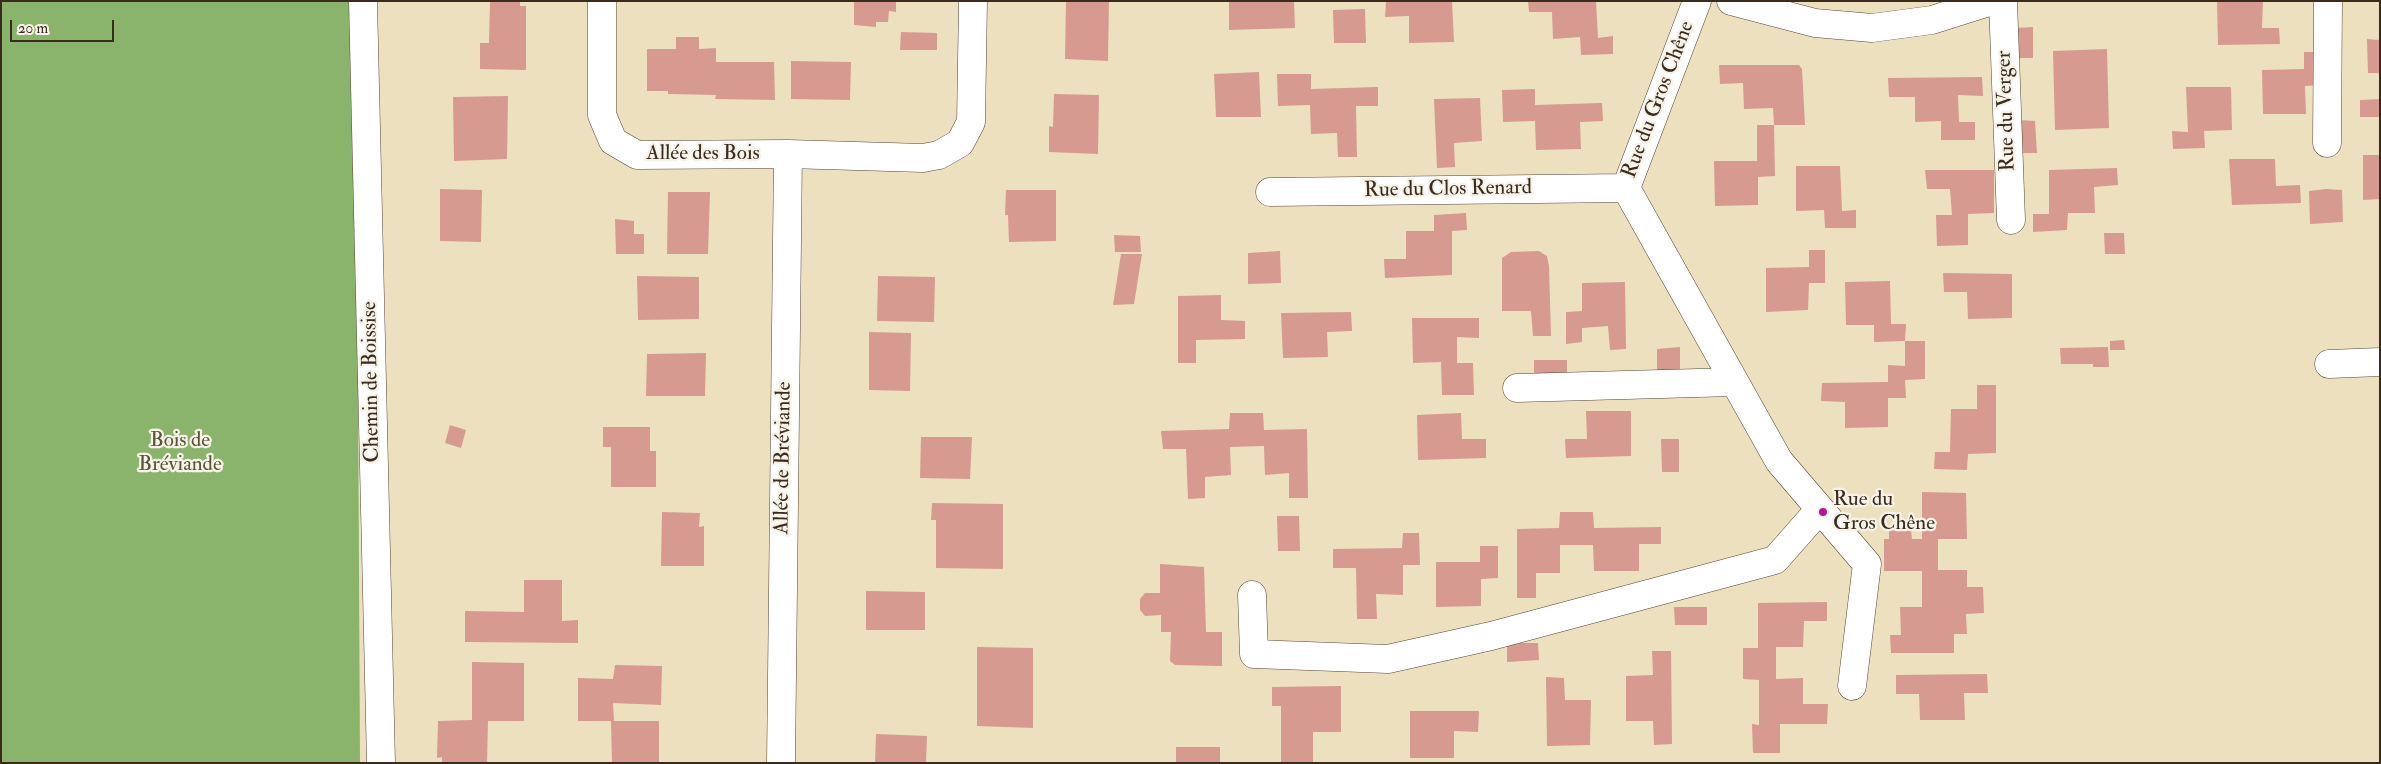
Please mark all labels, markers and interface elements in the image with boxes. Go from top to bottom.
scale bar [12,10,116,42]
street label: Rue du Gros Chêne [1617,18,1701,182]
text: 20 m [18,19,48,38]
street label: Rue du Verger [1992,50,2022,172]
street label: Allée des Bois [646,141,760,167]
street label: Rue du Clos Renard [1364,176,1532,204]
street label: Chemin de Boissise [358,301,386,463]
street label: Allée de Bréviande [770,381,798,535]
park label: Bois de Bréviande [138,428,222,478]
place label: Rue du Gros Chêne [1833,487,1935,537]
marker: Rue du Gros Chêne [1817,506,1829,518]

